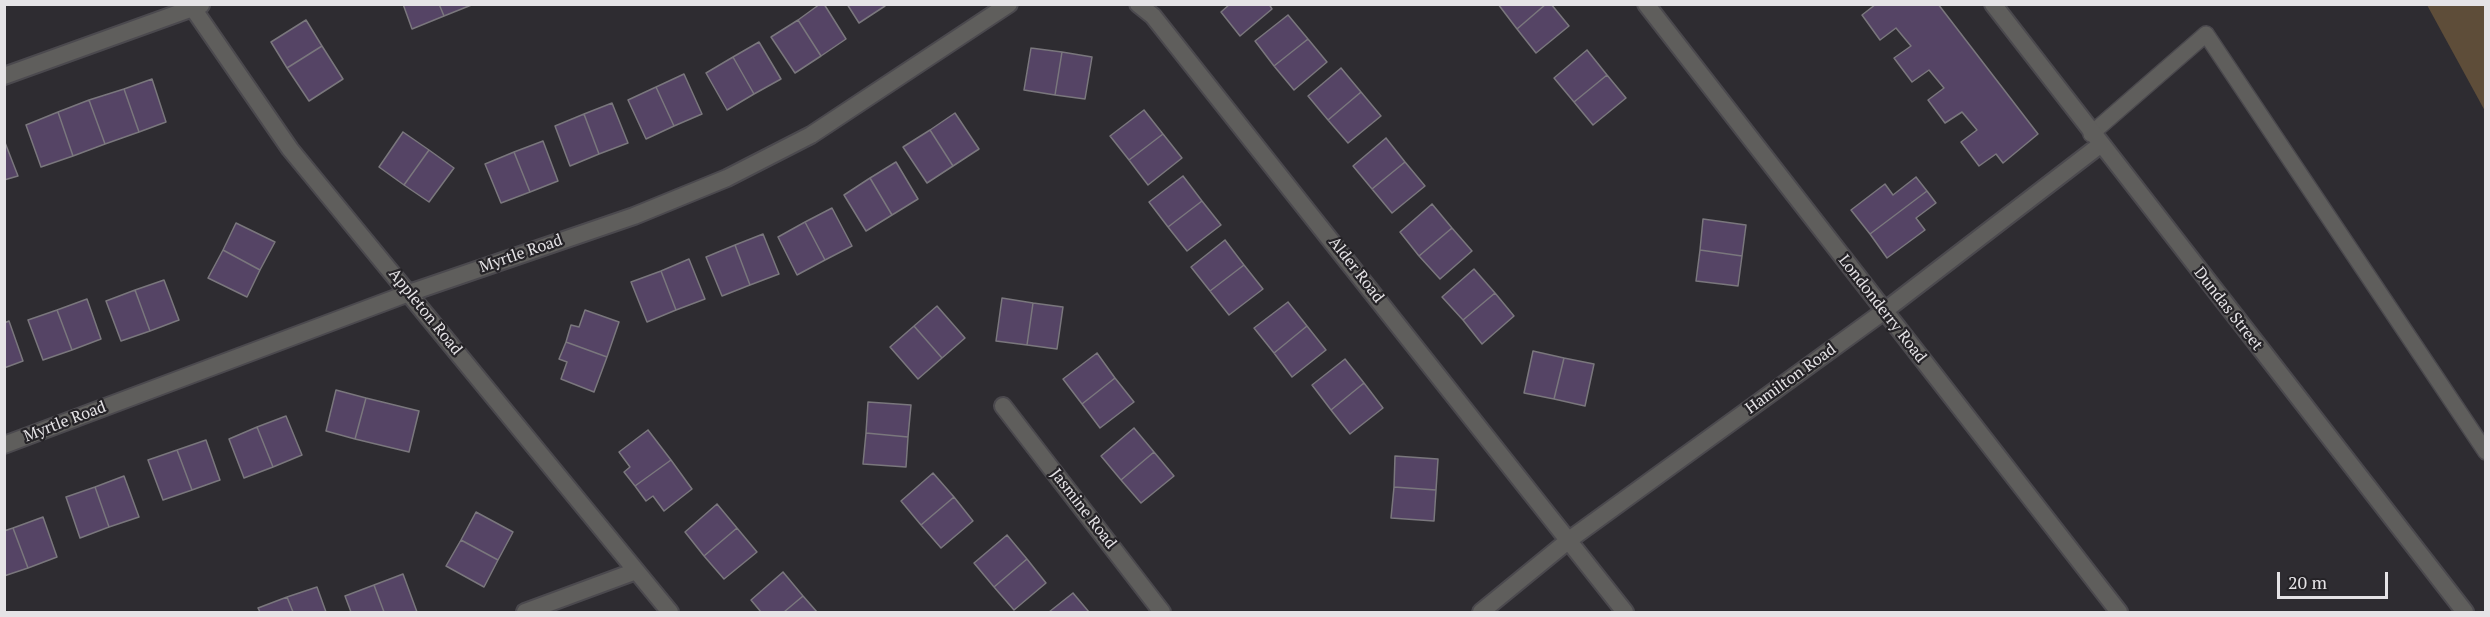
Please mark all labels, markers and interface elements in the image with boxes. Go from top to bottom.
street label: Myrtle Road [477,231,565,277]
street label: Alder Road [1324,233,1388,307]
street label: Londonderry Road [1834,251,1930,367]
street label: Dundas Street [2190,264,2266,354]
street label: Appleton Road [384,265,466,359]
street label: Hamilton Road [1742,340,1840,418]
street label: Myrtle Road [21,398,109,446]
street label: Jasmine Road [1046,465,1120,553]
scale bar [2280,560,2391,598]
text: 20 m [2288,570,2327,594]

